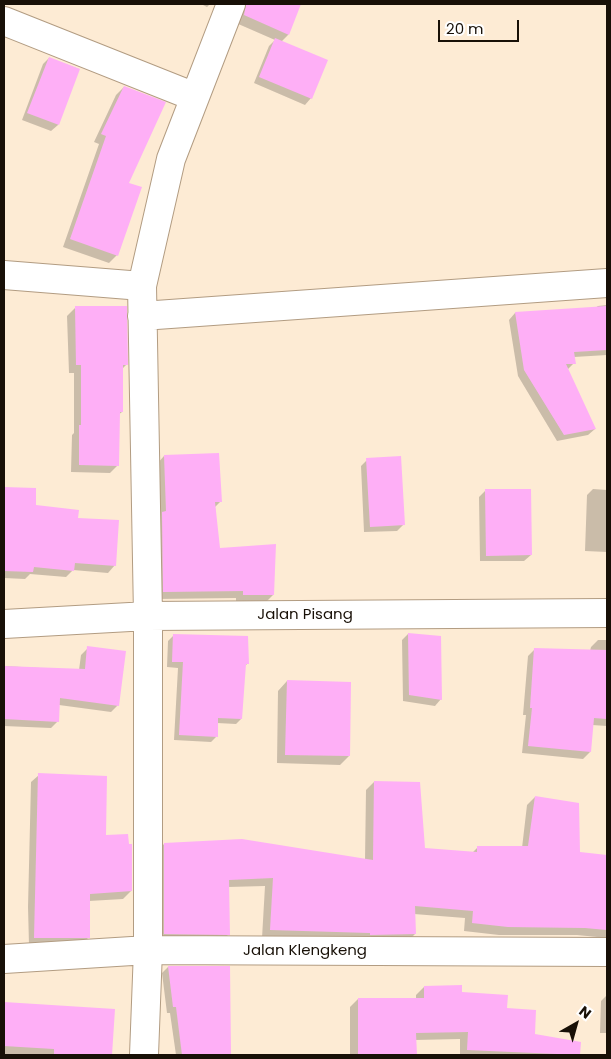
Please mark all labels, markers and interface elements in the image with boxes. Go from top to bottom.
scale bar [441,10,522,42]
text: 20 m [446,18,484,39]
street label: Jalan Pisang [257,606,353,624]
street label: Jalan Klengkeng [243,942,367,960]
north arrow [551,999,601,1049]
text: N [575,1001,596,1023]

